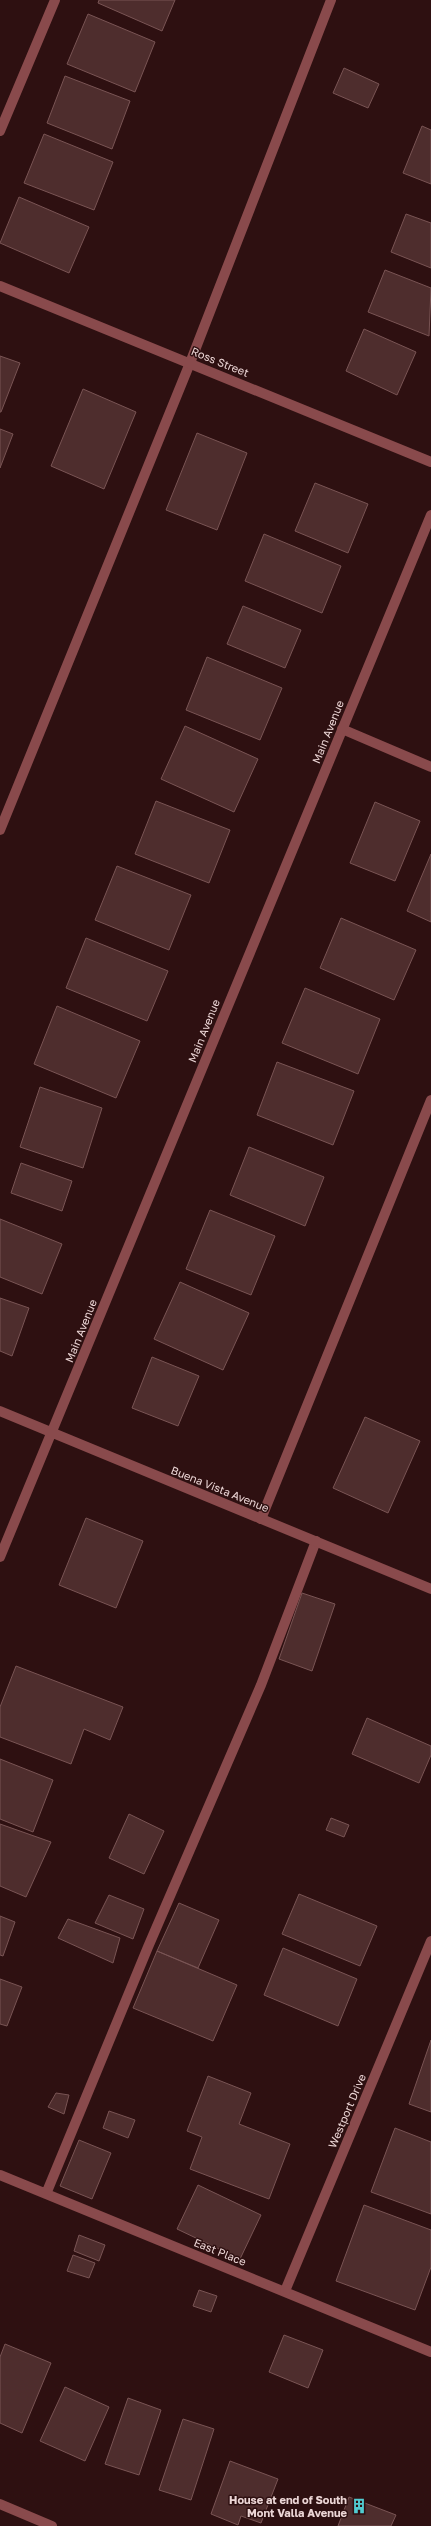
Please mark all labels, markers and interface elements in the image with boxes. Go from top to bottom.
street label: Ross Street [189,344,251,379]
street label: Main Avenue [309,698,346,765]
street label: Main Avenue [185,997,222,1064]
street label: Main Avenue [62,1297,99,1364]
street label: Buena Vista Avenue [169,1463,271,1514]
street label: Westport Drive [325,2072,368,2150]
street label: East Place [192,2235,248,2268]
place label: House at end of South Mont Valla Avenue [229,2493,348,2519]
building icon: House at end of South Mont Valla Avenue [350,2497,368,2515]

